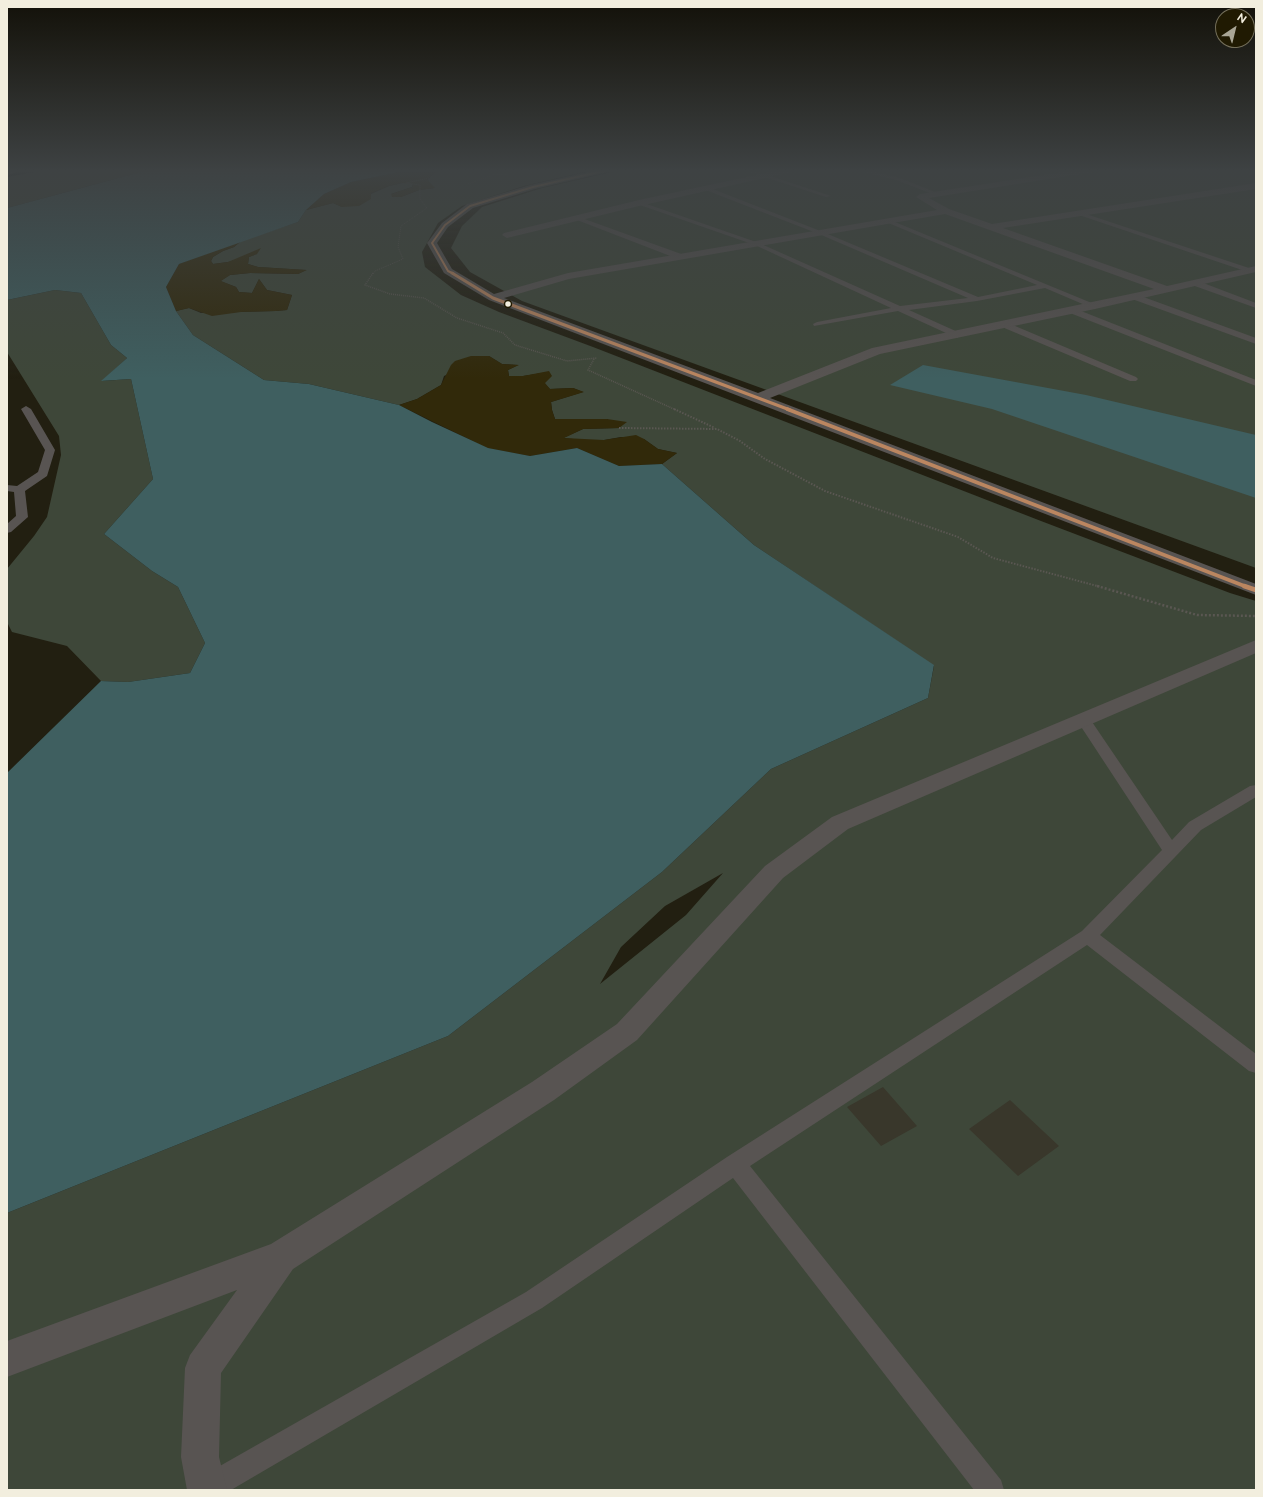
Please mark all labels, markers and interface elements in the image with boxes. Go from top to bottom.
north arrow [1215,8,1255,48]
text: N [1234,11,1249,26]
unlabelled marker [503,299,513,309]

